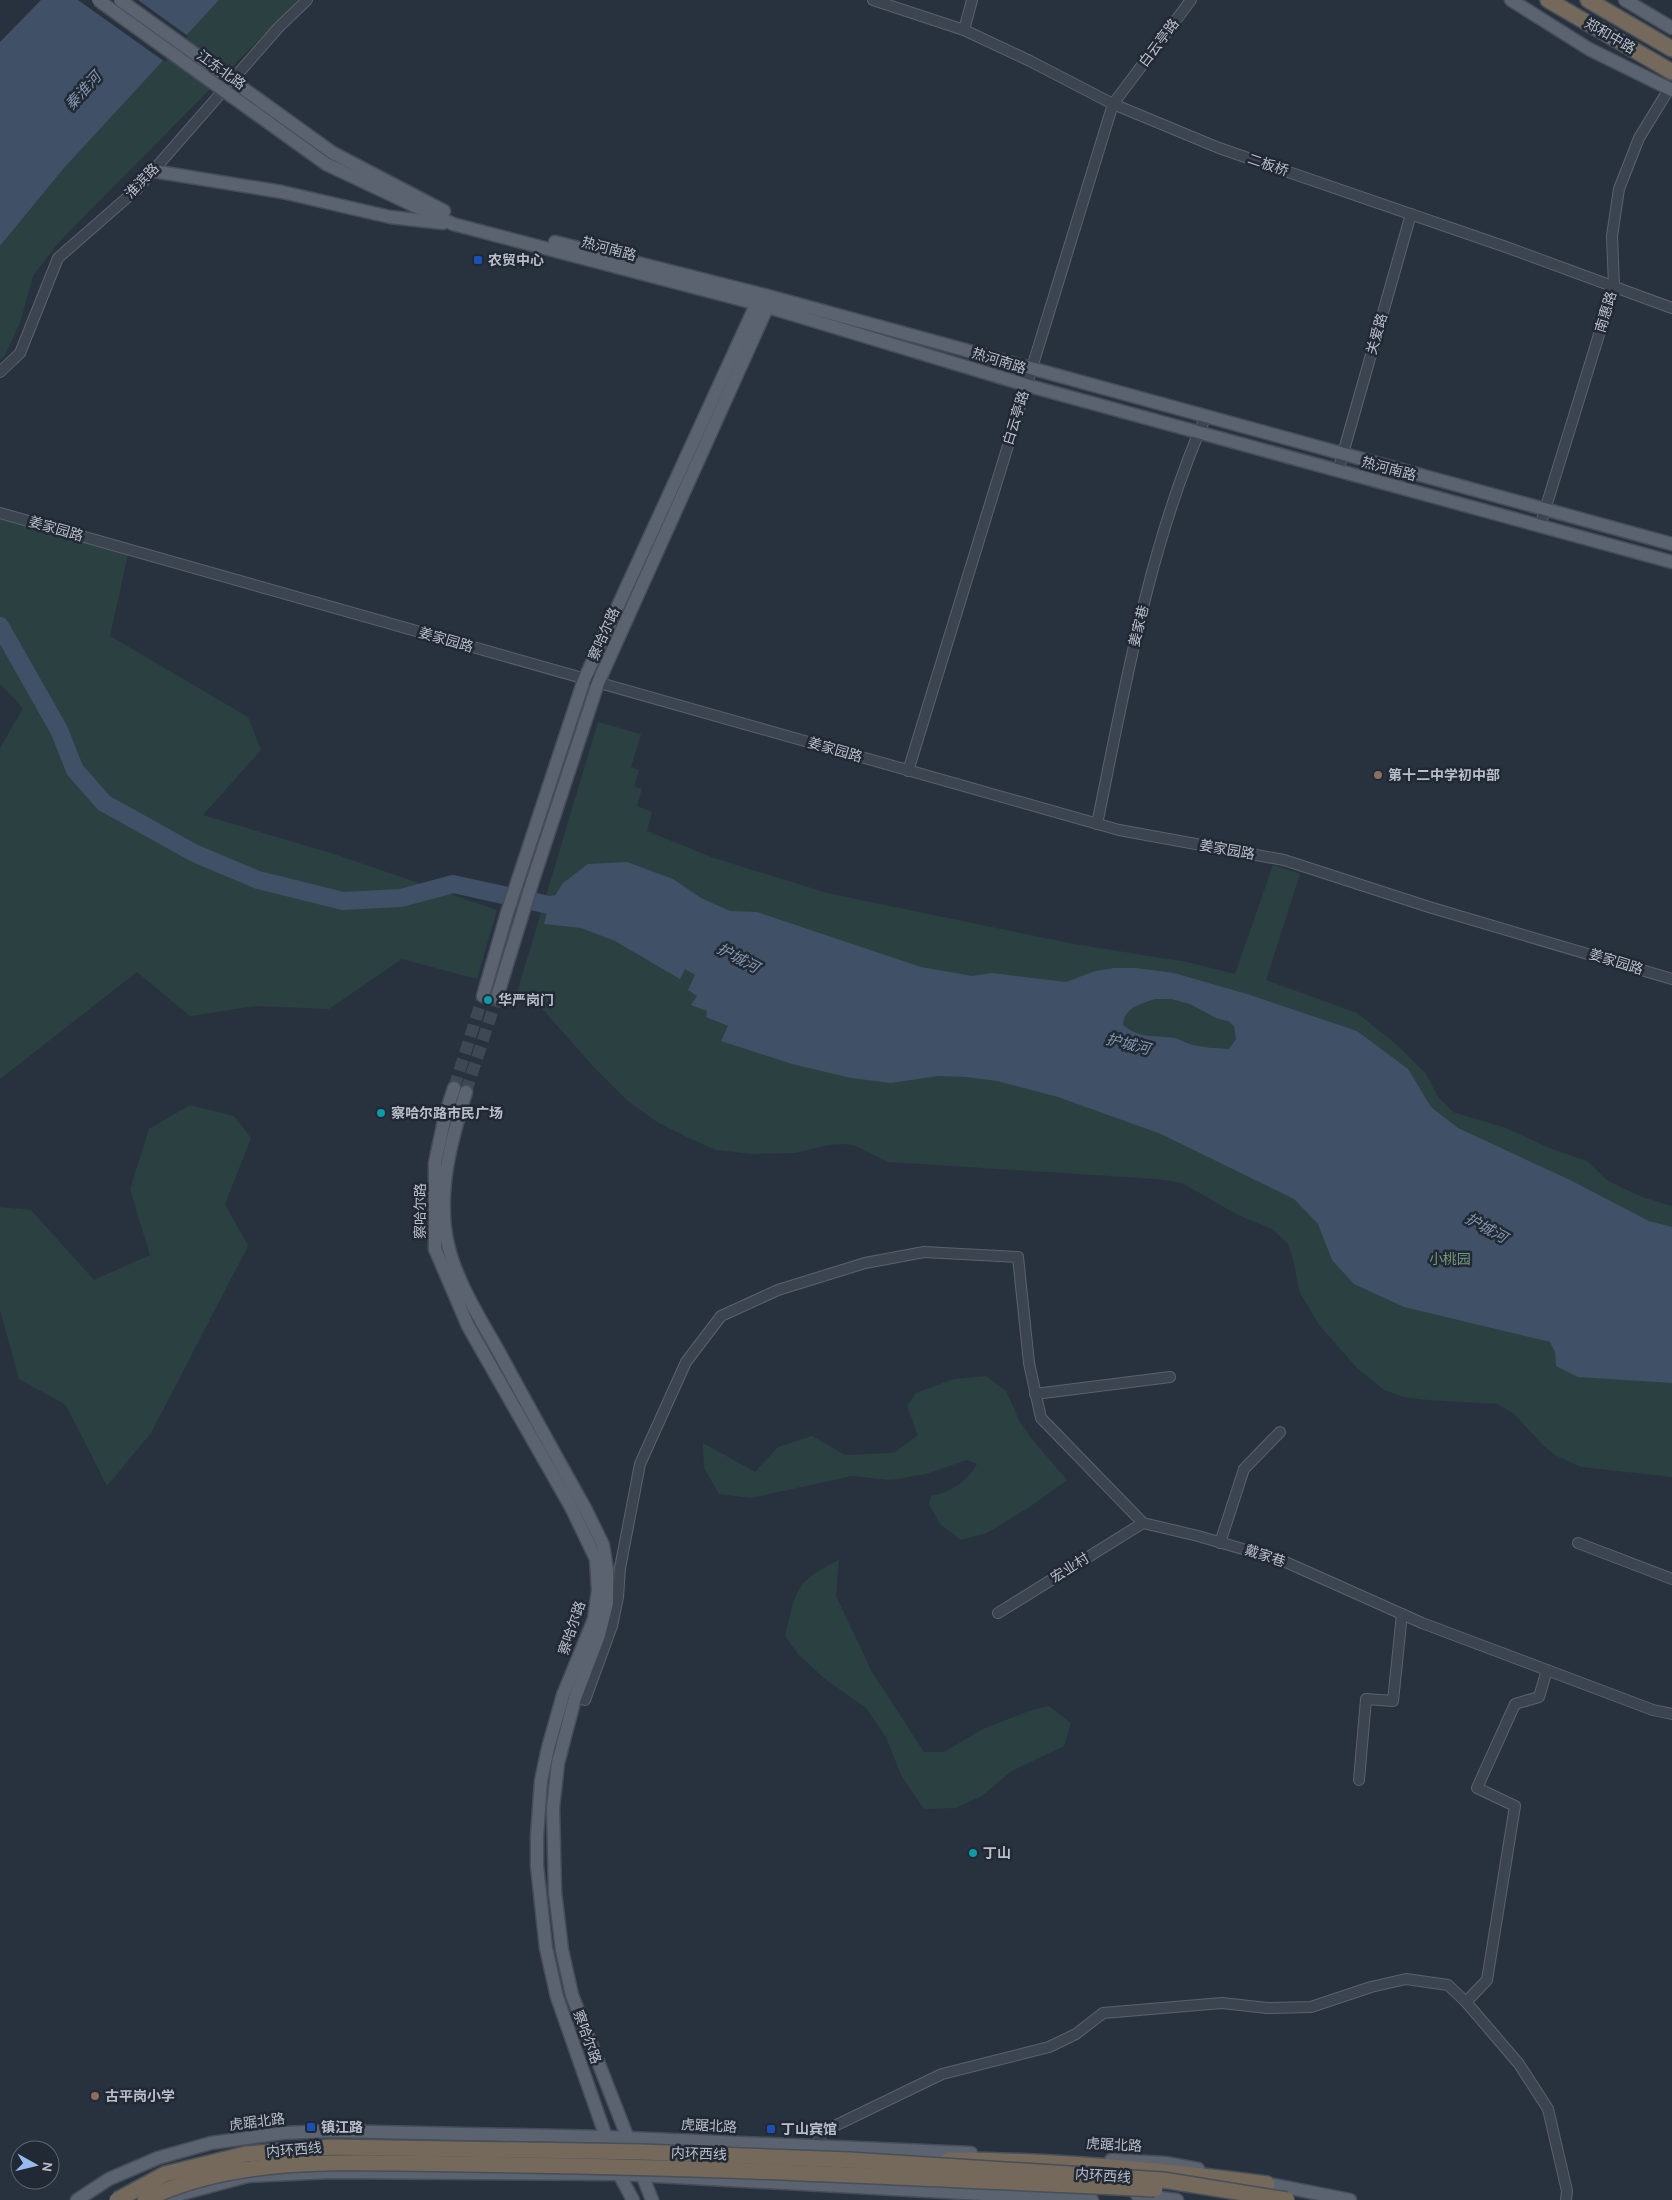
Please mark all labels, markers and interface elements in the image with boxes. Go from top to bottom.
street label: 郑和中路 [1582,15,1638,57]
street label: 白云亭路 [1135,16,1183,70]
street label: 江东北路 [193,47,249,93]
water label: 秦淮河 [61,66,107,114]
street label: 二板桥 [1245,150,1291,180]
street label: 淮滨路 [121,160,163,202]
street label: 热河南路 [580,234,638,264]
place label: 农贸中心 [488,252,544,269]
marker: 农贸中心 [472,254,484,266]
street label: 南惠路 [1592,289,1620,335]
street label: 关爱路 [1363,311,1391,357]
street label: 热河南路 [970,345,1028,377]
street label: 白云亭路 [1000,389,1032,447]
street label: 热河南路 [1360,454,1418,484]
street label: 姜家园路 [27,513,85,545]
street label: 姜家巷 [1126,604,1152,648]
street label: 察哈尔路 [585,605,623,663]
street label: 姜家园路 [417,624,475,656]
street label: 姜家园路 [806,734,864,766]
place label: 第十二中学初中部 [1388,767,1500,784]
marker: 第十二中学初中部 [1372,769,1384,781]
street label: 姜家园路 [1198,837,1256,863]
water label: 护城河 [714,939,765,978]
street label: 姜家园路 [1587,946,1645,978]
place label: 华严岗门 [498,992,554,1009]
marker: 华严岗门 [482,994,494,1006]
water label: 护城河 [1104,1030,1155,1059]
place label: 察哈尔路市民广场 [391,1105,503,1122]
marker: 察哈尔路市民广场 [375,1107,387,1119]
street label: 察哈尔路 [412,1183,429,1239]
water label: 护城河 [1462,1209,1513,1248]
park label: 小桃园 [1429,1251,1471,1268]
street label: 戴家巷 [1242,1541,1288,1571]
street label: 宏业村 [1048,1550,1092,1586]
street label: 察哈尔路 [555,1599,589,1657]
place label: 丁山 [983,1845,1011,1862]
marker: 丁山 [967,1847,979,1859]
street label: 察哈尔路 [569,2008,605,2066]
place label: 古平岗小学 [105,2088,175,2105]
marker: 古平岗小学 [89,2090,101,2102]
street label: 虎踞北路 [228,2110,286,2134]
street label: 虎踞北路 [681,2116,737,2136]
place label: 镇江路 [321,2119,363,2136]
marker: 镇江路 [305,2121,317,2133]
place label: 丁山宾馆 [781,2121,837,2138]
marker: 丁山宾馆 [765,2123,777,2135]
street label: 虎踞北路 [1086,2135,1142,2155]
street label: 内环西线 [265,2139,323,2161]
north arrow [10,2140,60,2190]
street label: 内环西线 [671,2145,727,2163]
text: N [38,2161,56,2173]
street label: 内环西线 [1074,2166,1132,2186]

